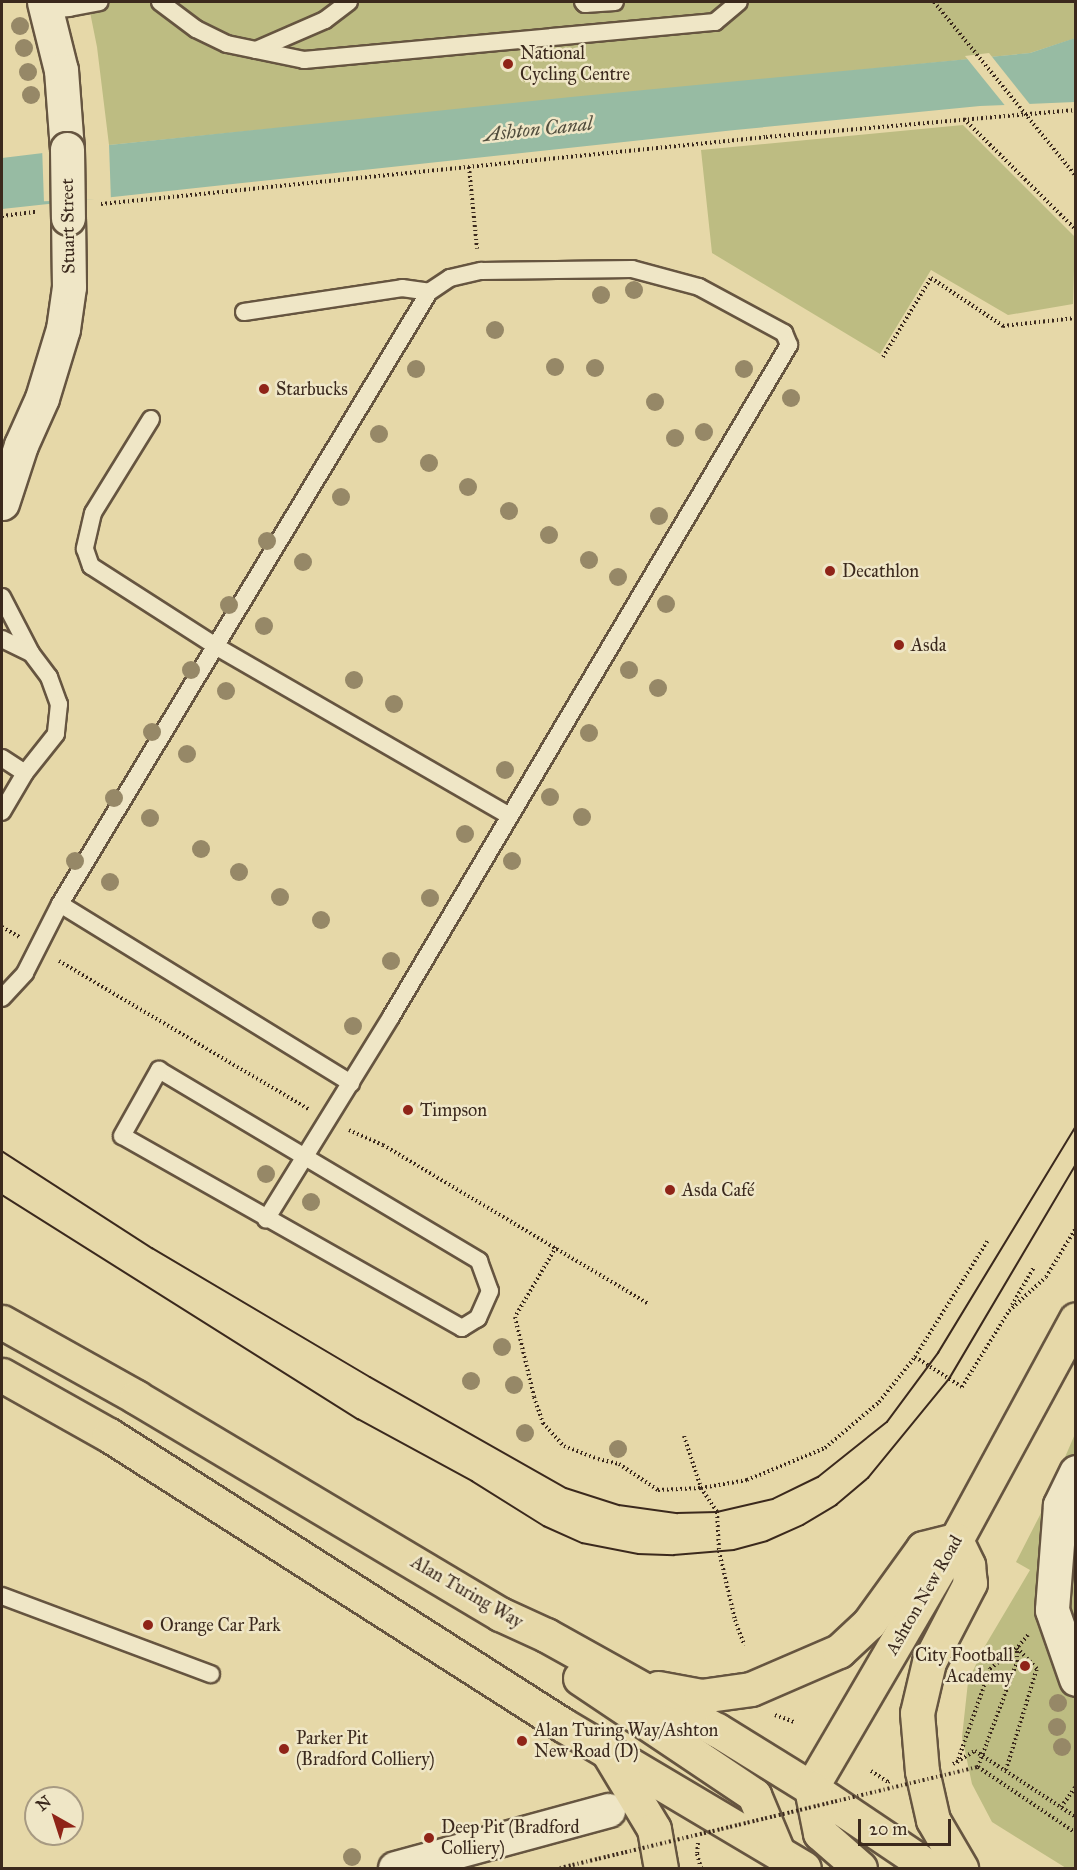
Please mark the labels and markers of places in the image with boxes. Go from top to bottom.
place label: National Cycling Centre [520,43,630,86]
marker: National Cycling Centre [501,57,515,71]
place label: Starbucks [276,378,348,400]
marker: Starbucks [257,382,271,396]
place label: Decathlon [842,560,919,582]
marker: Decathlon [823,564,837,578]
place label: Asda [911,634,946,656]
marker: Asda [892,638,906,652]
place label: Timpson [420,1099,487,1121]
marker: Timpson [401,1103,415,1117]
place label: Asda Café [682,1179,754,1201]
marker: Asda Café [663,1183,677,1197]
place label: Orange Car Park [160,1614,281,1636]
marker: Orange Car Park [141,1618,155,1632]
place label: City Football Academy [915,1645,1013,1688]
marker: City Football Academy [1018,1659,1032,1673]
place label: Alan Turing Way/Ashton New Road (D) [534,1720,718,1762]
place label: Parker Pit (Bradford Colliery) [296,1728,435,1770]
marker: Alan Turing Way/Ashton New Road (D) [515,1734,529,1748]
marker: Parker Pit (Bradford Colliery) [277,1742,291,1756]
place label: Deep Pit (Bradford Colliery) [441,1817,580,1860]
marker: Deep Pit (Bradford Colliery) [422,1831,436,1845]

